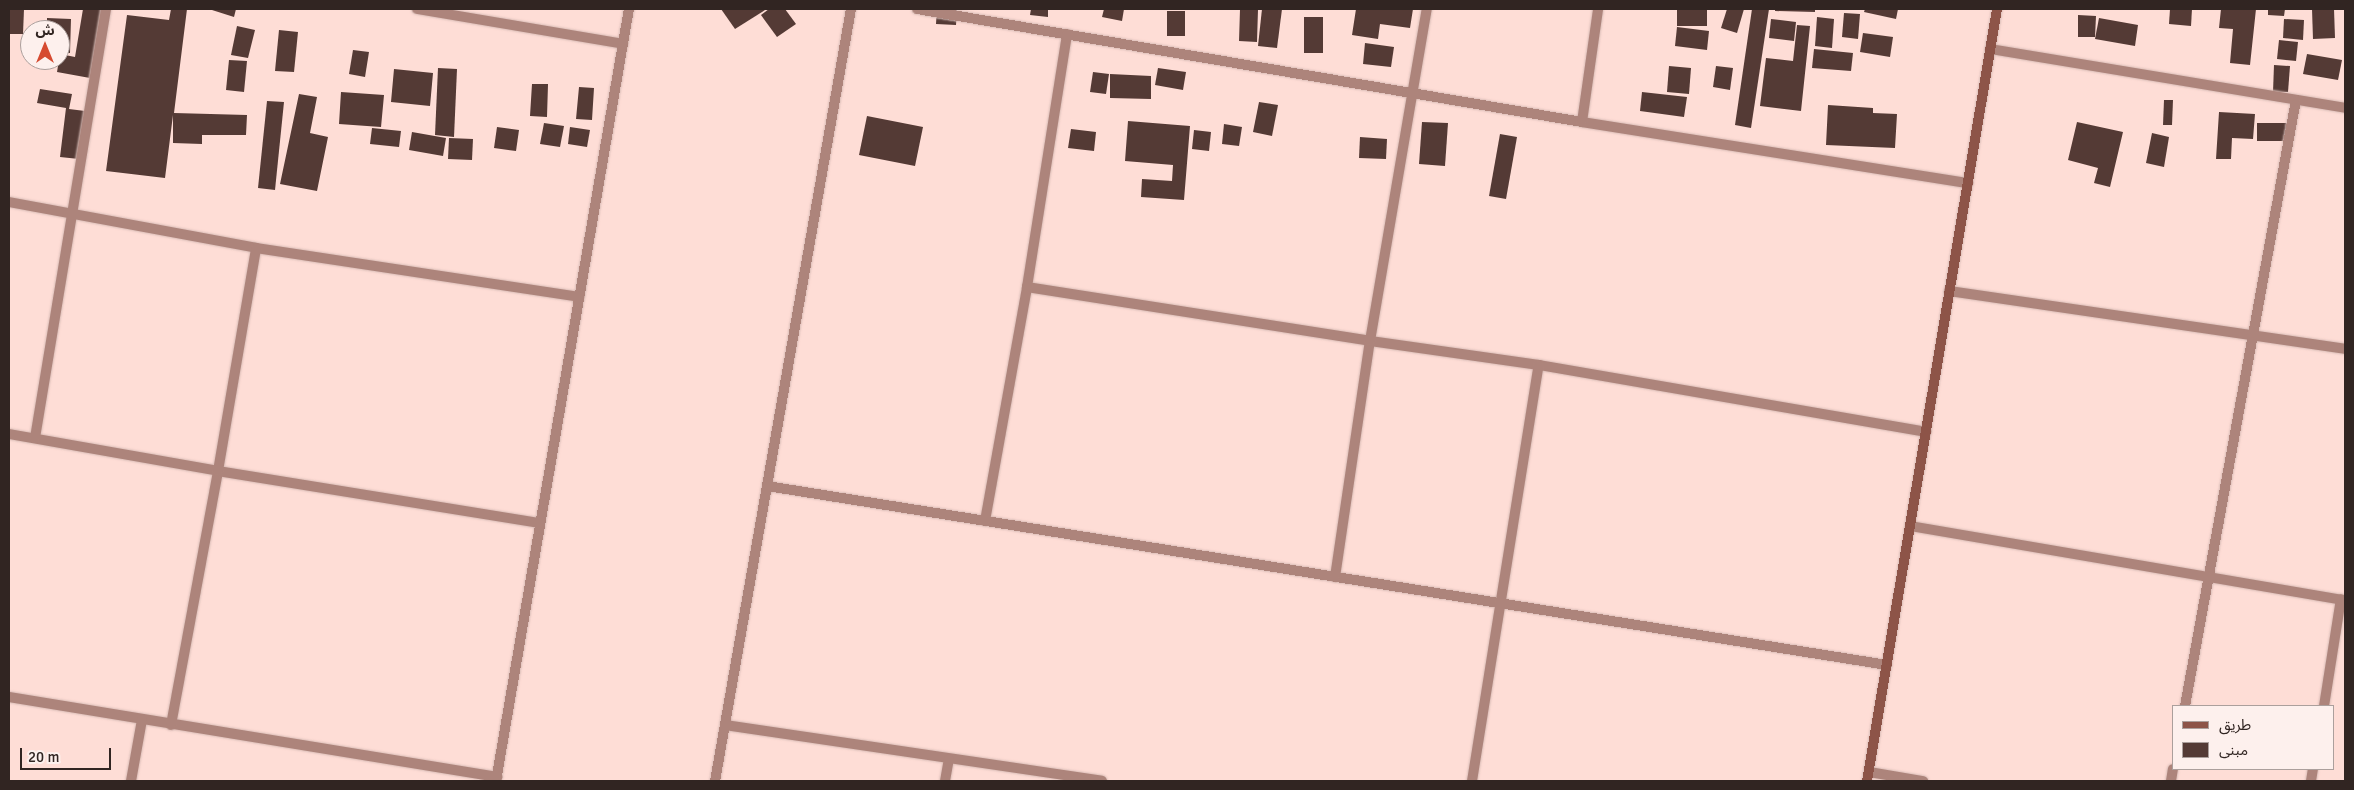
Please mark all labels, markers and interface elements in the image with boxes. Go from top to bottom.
north arrow [20,20,70,70]
text: ش [35,22,55,39]
legend [2172,705,2334,770]
text: طريق [2219,716,2251,734]
scale bar [22,738,114,770]
text: مبنى [2219,741,2248,759]
text: 20 m [28,748,59,766]

